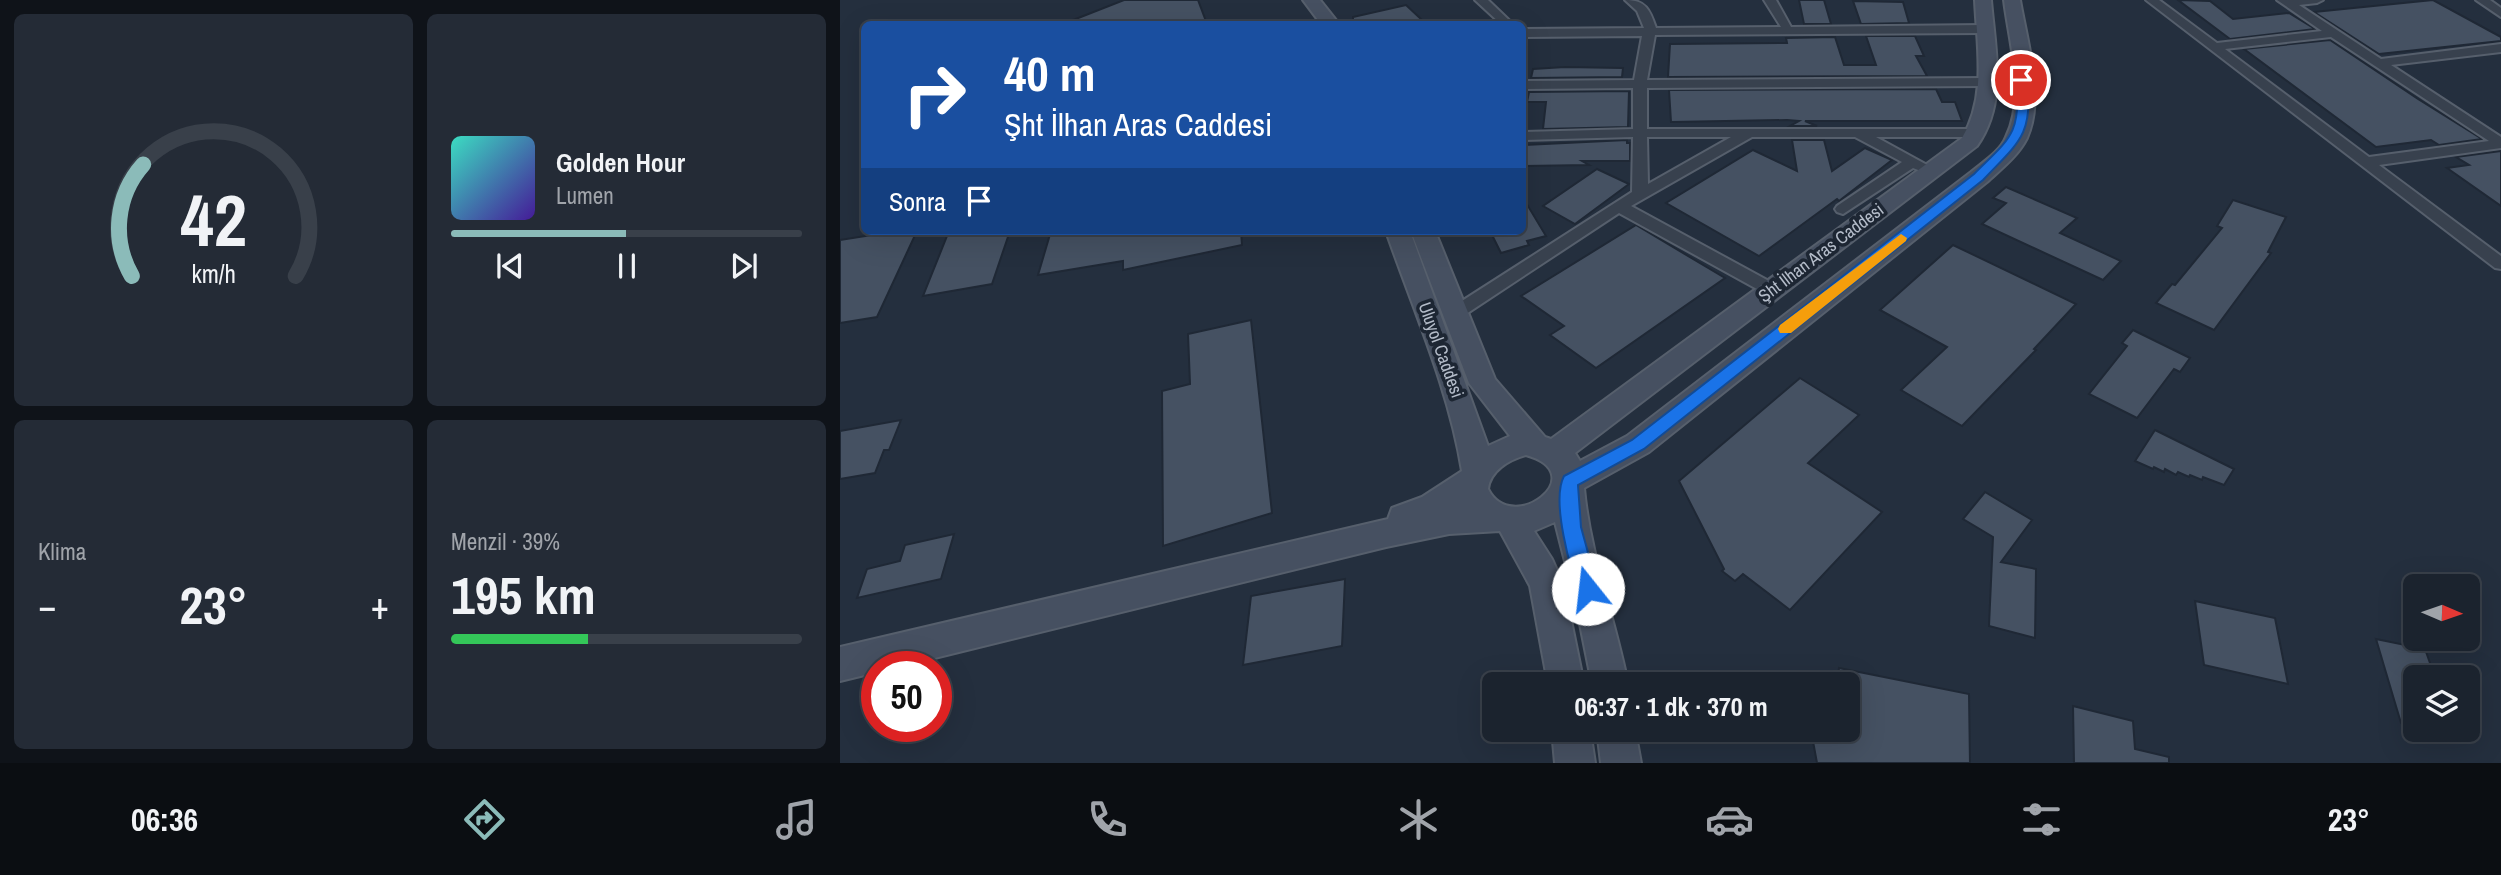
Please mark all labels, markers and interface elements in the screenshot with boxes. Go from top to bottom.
text: 40 m [1004,40,1096,106]
icon: right [889,49,980,140]
pin [1991,50,2051,110]
icon: arrive [2002,61,2040,99]
text: Şht İlhan Aras Caddesi [1004,103,1272,146]
text: Golden Hour [556,145,685,180]
text: 42 [180,172,247,270]
text: Lumen [556,180,614,211]
icon: arrive [960,182,998,220]
text: Sonra [889,184,946,219]
street label: Şht İlhan Aras Caddesi [1753,197,1889,308]
icon: previous [491,247,529,285]
icon: pause [608,247,646,285]
icon: next [725,247,763,285]
text: km/h [191,257,236,291]
street label: Uluyol Caddesi [1413,299,1470,401]
text: Menzil · 39% [451,526,560,557]
text: Klima [38,536,86,567]
position arrow [1551,552,1625,626]
text: 195 km [451,560,596,630]
text: 23° [179,570,248,640]
north arrow [2403,574,2480,651]
map controls [2403,574,2480,742]
text: − [38,580,56,631]
text: + [371,580,389,631]
speed limit sign: 50 [861,651,952,742]
button: layers [2403,665,2480,742]
text: 06:37 · 1 dk · 370 m [1574,689,1768,724]
icon: directions [460,795,509,844]
icon: music [772,795,821,844]
icon: phone [1083,795,1132,844]
icon: climate [1394,795,1443,844]
icon: car [1705,795,1754,844]
icon: filters [2017,795,2066,844]
text: 06:36 [131,798,198,841]
text: 23° [2328,798,2370,841]

